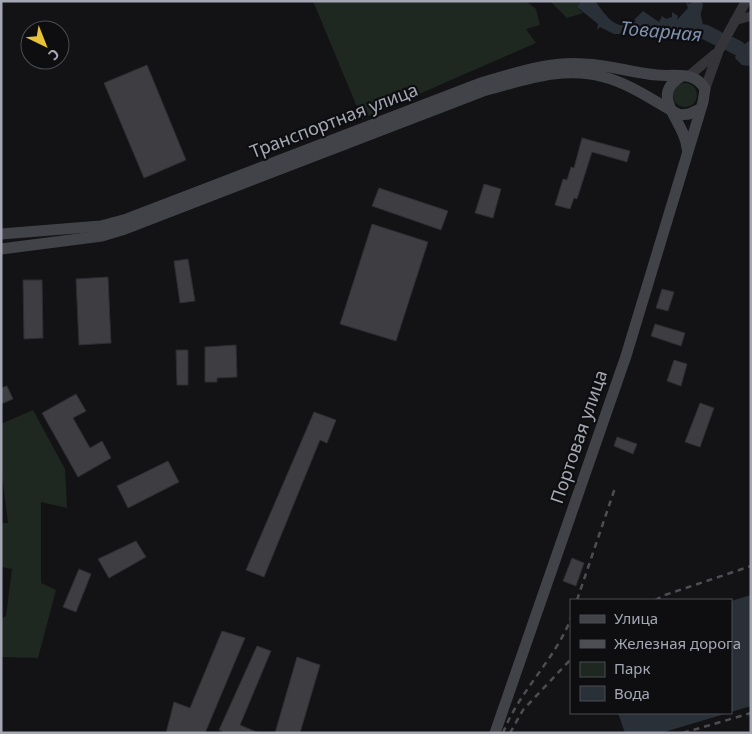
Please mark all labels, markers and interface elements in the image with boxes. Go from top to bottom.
water label: Товарная [619,14,703,48]
north arrow [20,20,70,70]
text: С [44,45,64,65]
street label: Транспортная улица [246,77,421,163]
street label: Портовая улица [544,367,612,507]
legend [570,599,732,714]
text: Улица [614,608,658,628]
text: Железная дорога [614,633,741,653]
text: Парк [614,658,650,678]
text: Вода [614,683,650,703]

